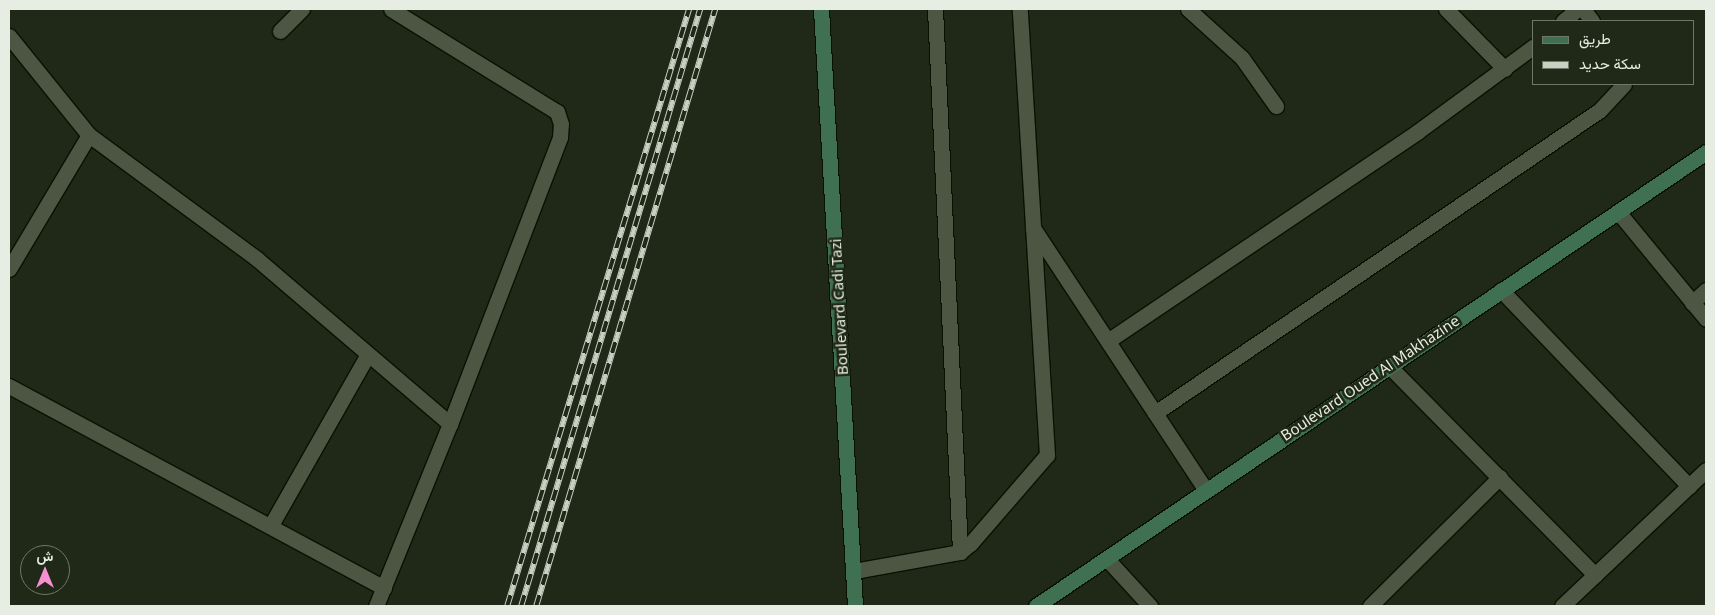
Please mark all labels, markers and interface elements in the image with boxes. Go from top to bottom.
legend [1532,20,1695,85]
text: طريق [1579,28,1611,48]
text: سكة حديد [1579,53,1641,73]
street label: Boulevard Cadi Tazi [826,238,852,376]
street label: Boulevard Oued Al Makhazine [1277,311,1463,445]
north arrow [20,545,70,595]
text: ش [37,546,53,565]

